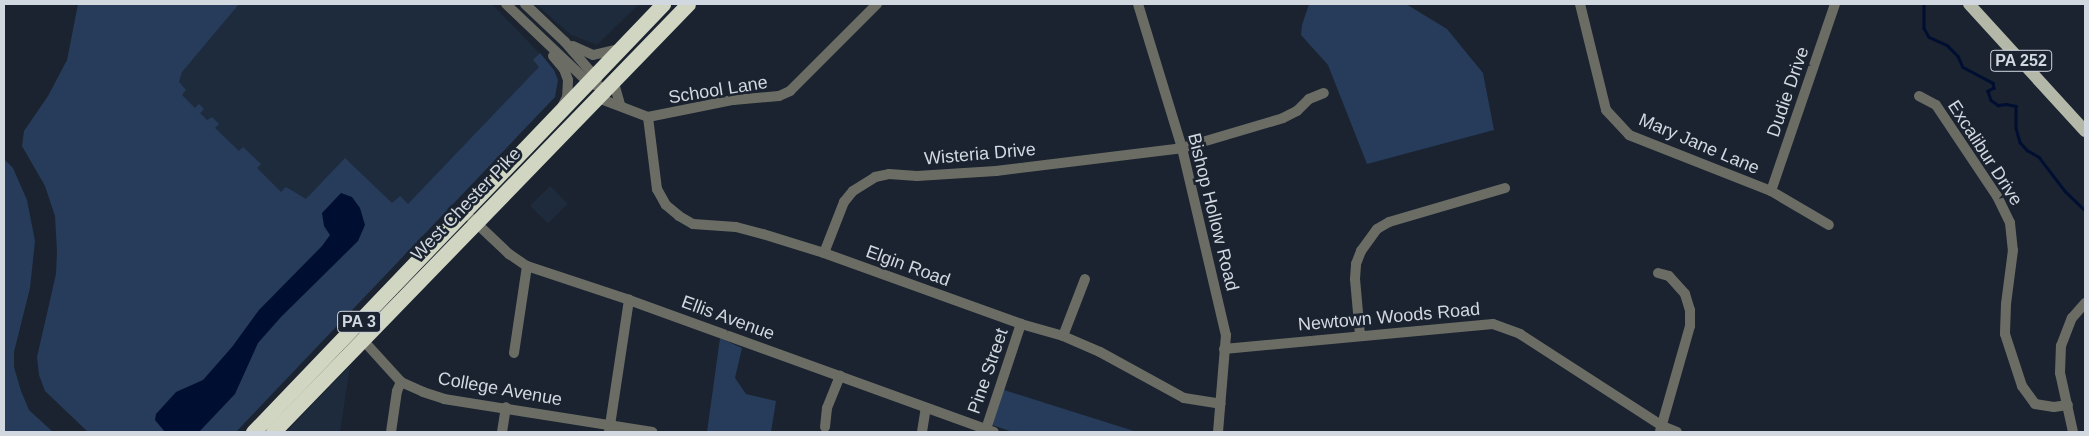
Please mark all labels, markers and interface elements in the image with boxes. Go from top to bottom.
street label: Dudie Drive [1762,44,1814,140]
road number: PA 252 [1990,48,2052,74]
street label: School Lane [667,72,769,108]
street label: Excalibur Drive [1943,96,2027,210]
street label: Mary Jane Lane [1635,109,1763,179]
street label: Bishop Hollow Road [1183,131,1243,293]
street label: Wisteria Drive [923,138,1037,170]
street label: West Chester Pike [407,143,525,265]
street label: Elgin Road [863,241,953,291]
street label: Ellis Avenue [678,291,778,345]
street label: Newtown Woods Road [1297,298,1481,336]
road number: PA 3 [336,308,382,336]
street label: Pine Street [963,325,1013,417]
street label: College Avenue [436,367,564,411]

